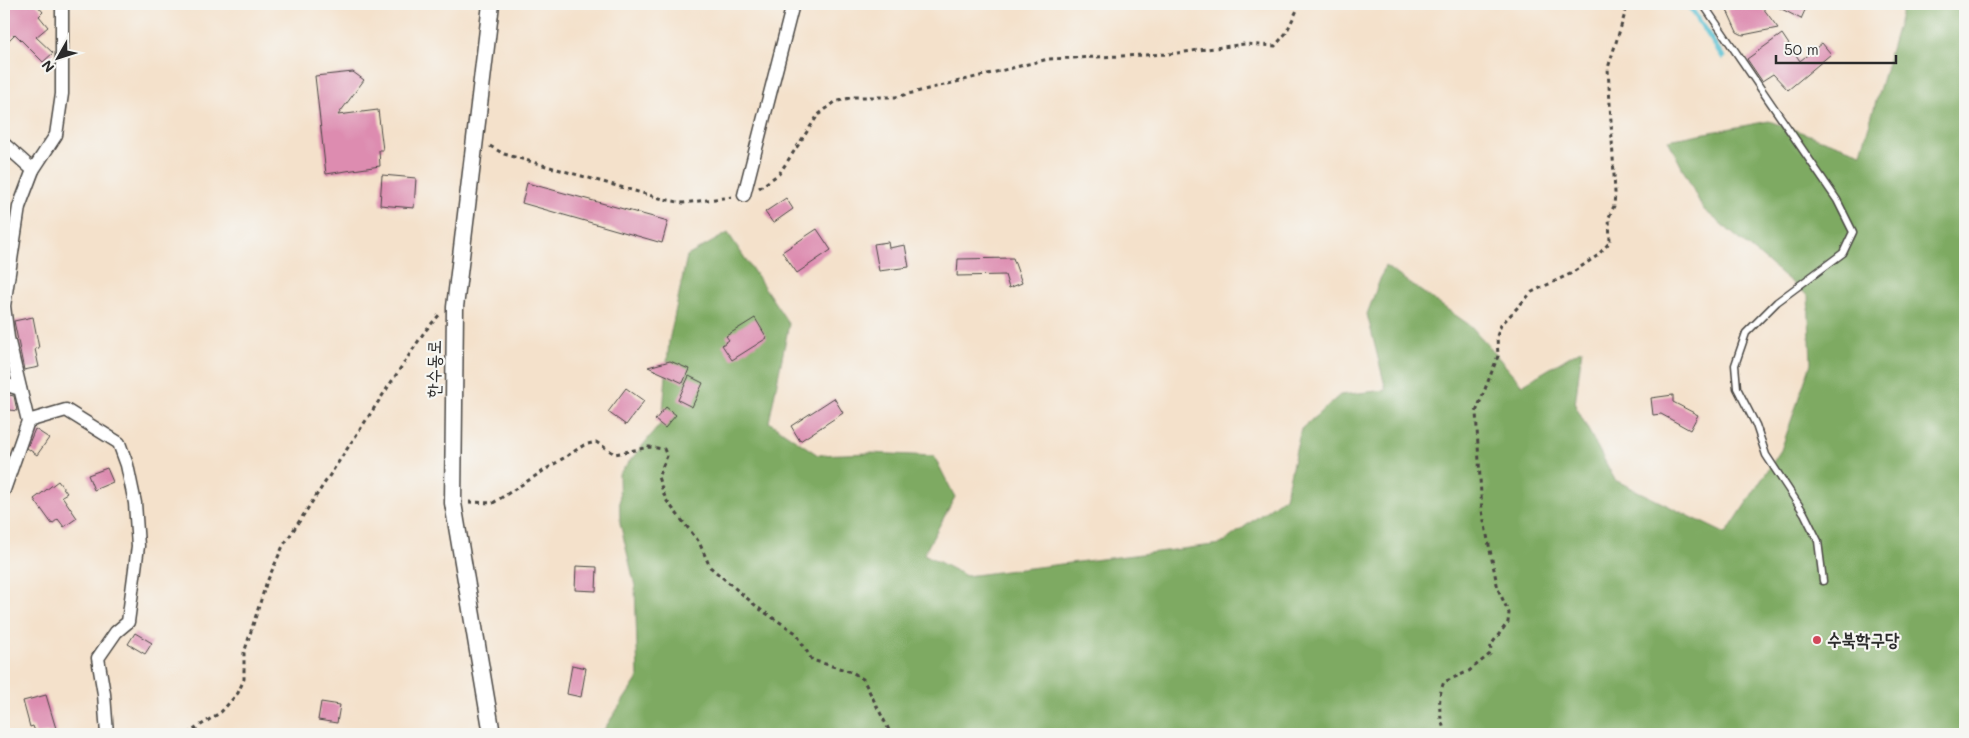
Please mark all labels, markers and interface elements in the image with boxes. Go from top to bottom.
north arrow [32,32,82,82]
scale bar [1776,32,1896,64]
text: 50 m [1784,39,1819,59]
text: N [37,56,58,77]
street label: 한수동로 [420,340,446,398]
place label: 수북학구당 [1827,627,1900,651]
marker: 수북학구당 [1811,634,1823,646]

